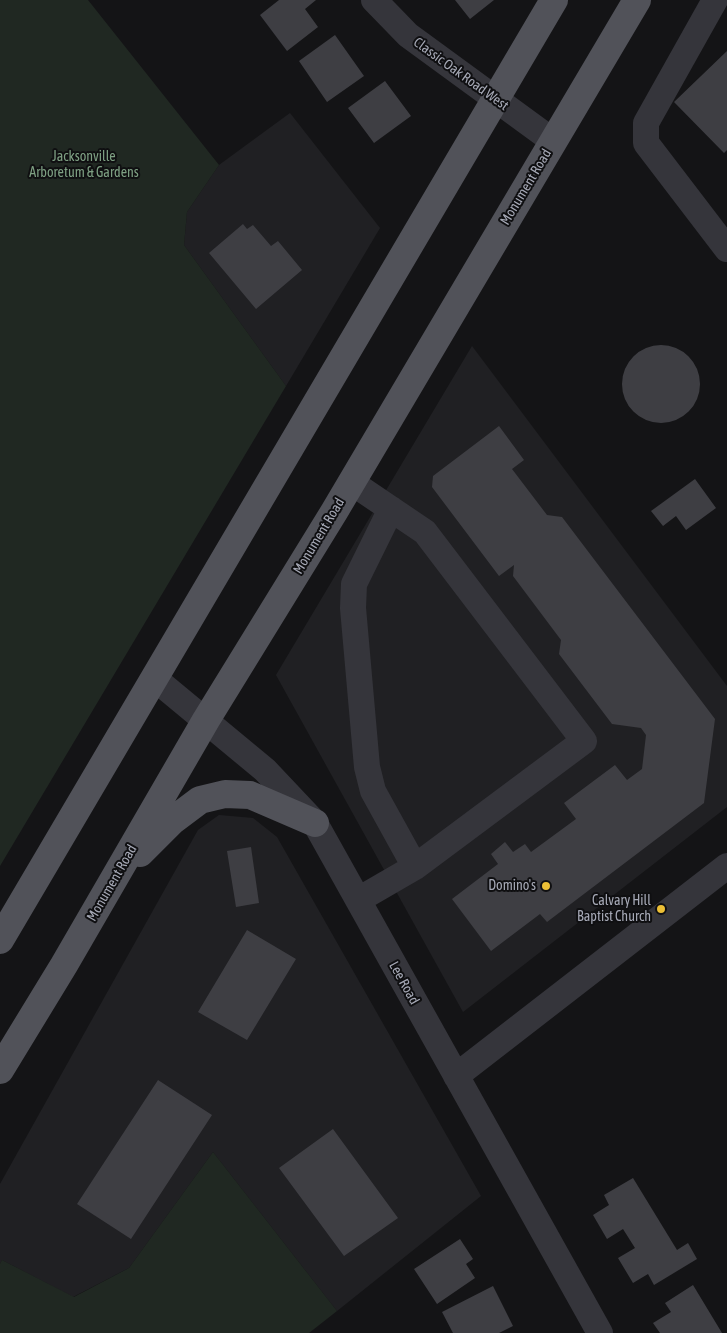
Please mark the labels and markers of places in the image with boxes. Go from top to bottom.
place label: Domino's [488,878,536,894]
marker: Domino's [540,880,552,892]
place label: Calvary Hill Baptist Church [577,893,651,926]
marker: Calvary Hill Baptist Church [655,903,667,915]

